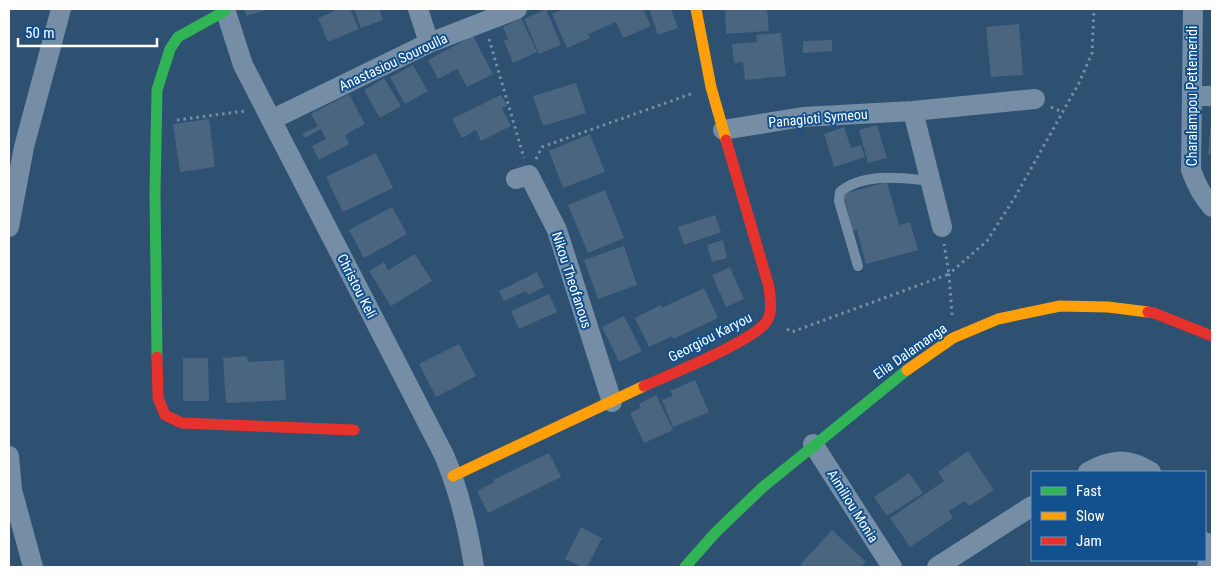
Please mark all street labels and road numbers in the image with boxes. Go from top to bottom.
street label: Charalampou Pettemeridi [1184,26,1200,166]
street label: Anastasiou Souroulla [336,30,450,94]
street label: Panagioti Symeou [768,106,868,130]
street label: Nikou Theofanous [549,230,595,330]
street label: Christou Keli [334,251,380,321]
street label: Georgiou Karyou [666,309,754,365]
street label: Elia Dalamanga [870,320,950,382]
street label: Aimiliou Monia [824,467,882,545]

